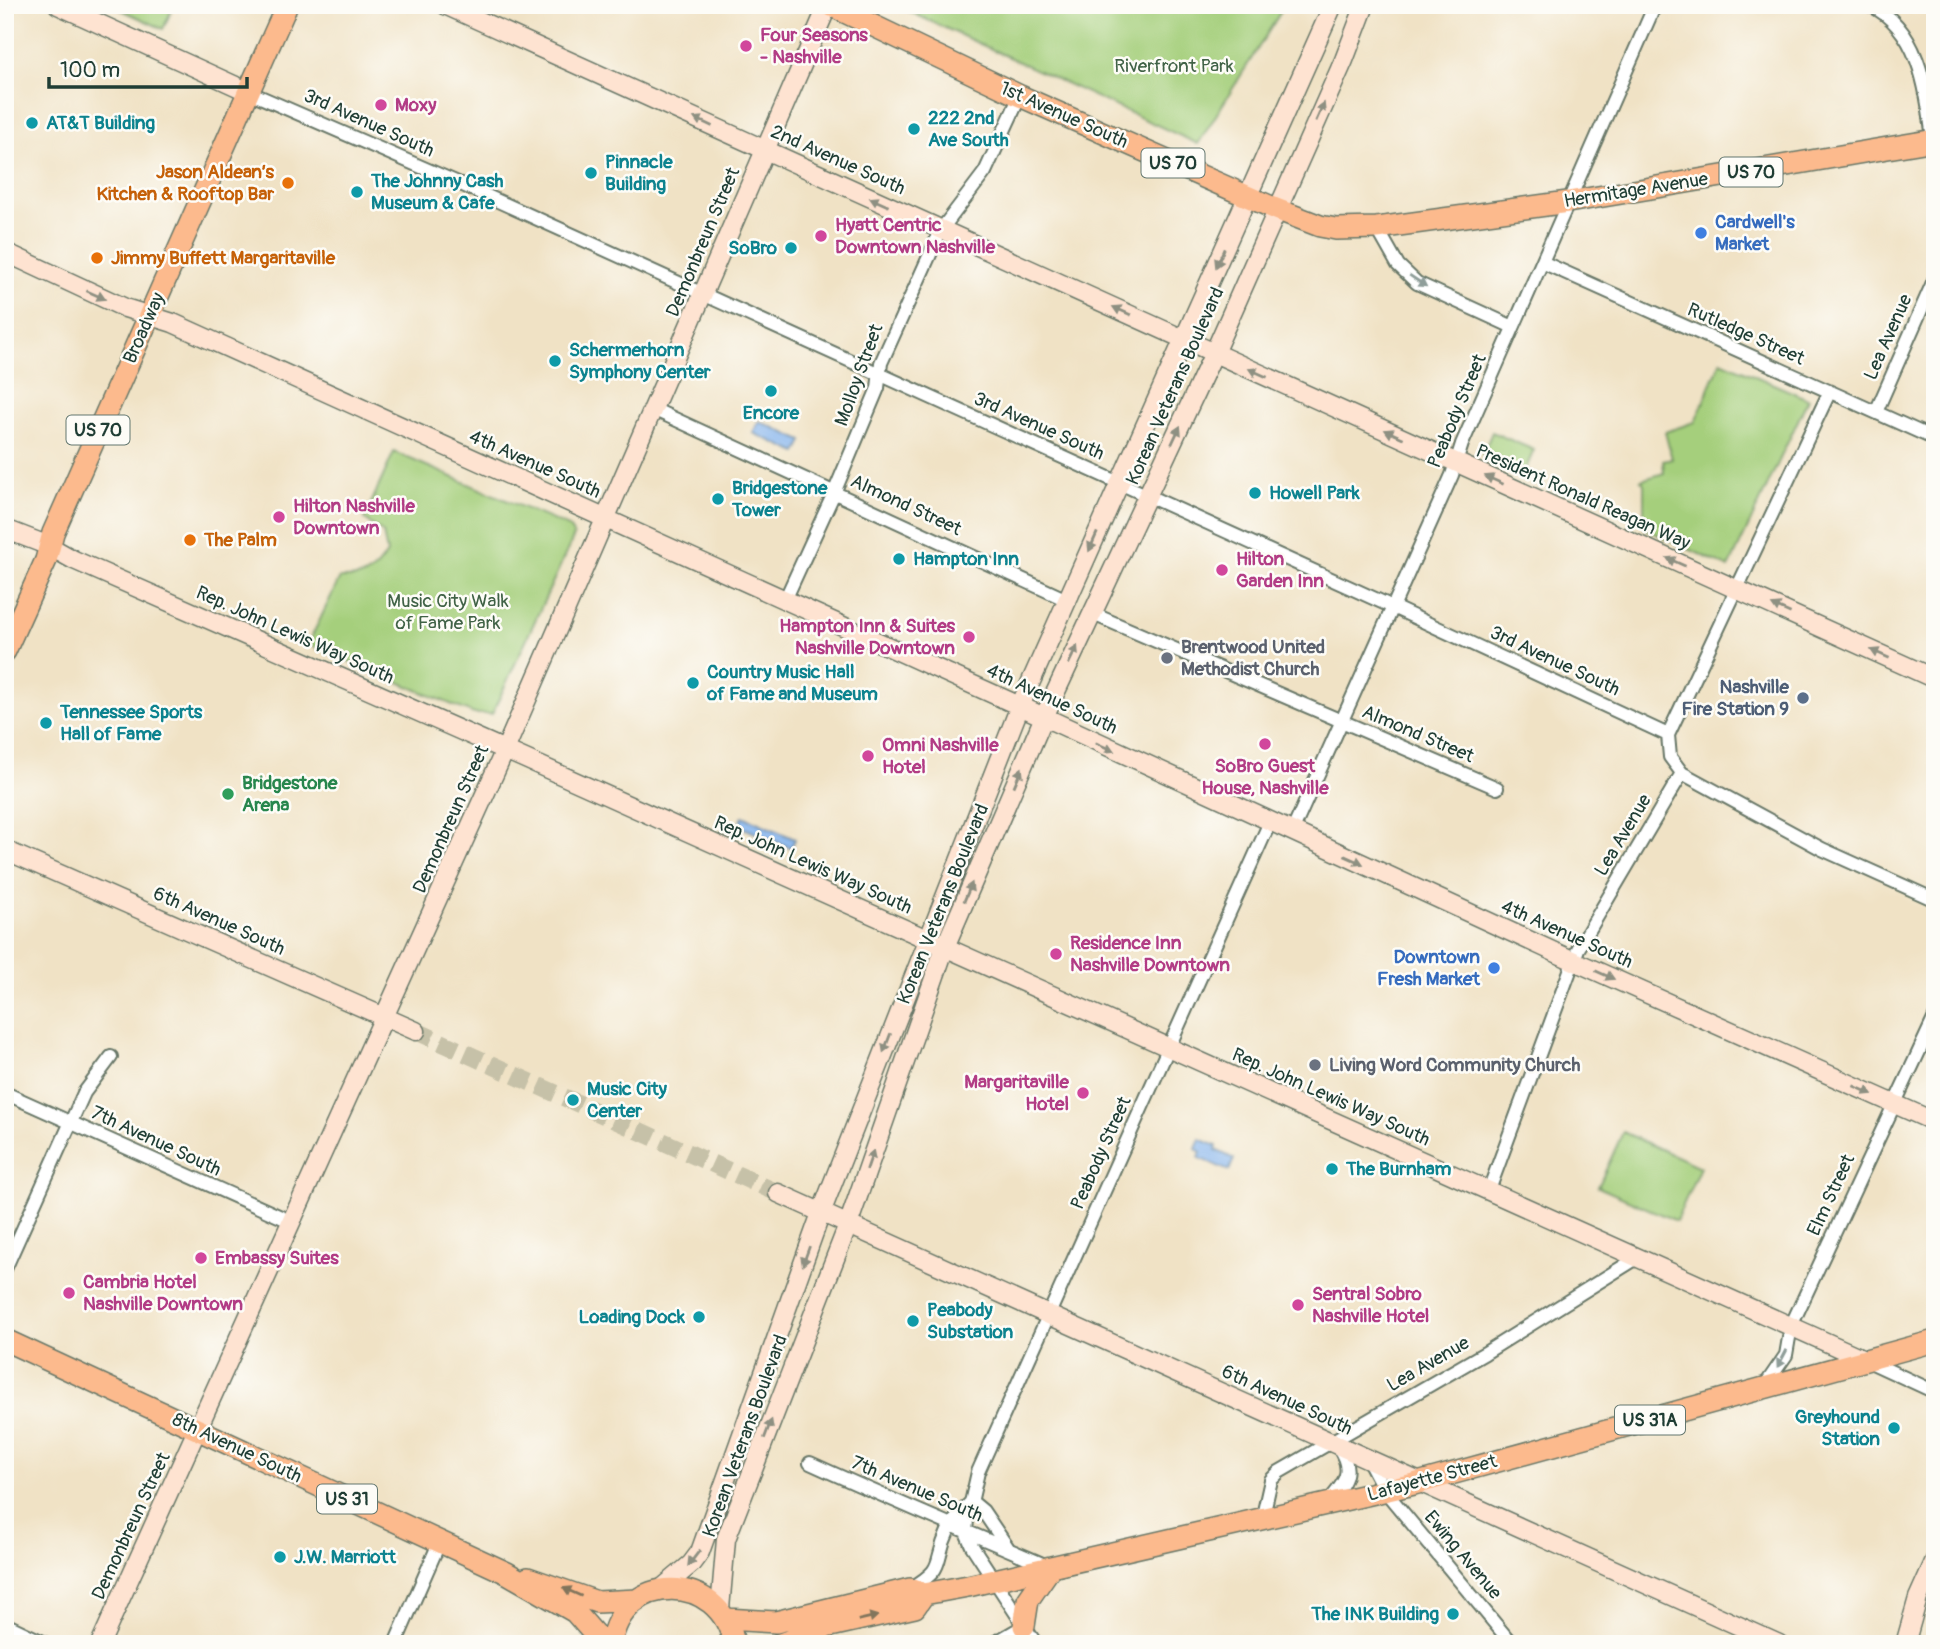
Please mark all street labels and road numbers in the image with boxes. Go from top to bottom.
street label: 1st Avenue South [996,76,1132,154]
street label: 3rd Avenue South [300,83,438,163]
street label: 2nd Avenue South [767,120,909,200]
road number: US 70 [1142,148,1204,178]
road number: US 70 [1720,158,1782,187]
street label: Demonbreun Street [661,163,745,320]
street label: Hermitage Avenue [1562,167,1710,213]
street label: Korean Veterans Boulevard [1121,283,1229,489]
street label: Broadway [118,289,170,367]
street label: Lea Avenue [1858,290,1918,384]
street label: Rutledge Street [1684,297,1809,371]
street label: Molloy Street [829,320,889,429]
street label: Peabody Street [1422,350,1492,472]
street label: 3rd Avenue South [970,386,1108,466]
road number: US 70 [66,416,130,444]
street label: 4th Avenue South [465,424,605,504]
street label: President Ronald Reagan Way [1472,439,1694,555]
street label: Almond Street [847,469,966,541]
street label: Rep. John Lewis Way South [192,580,398,690]
street label: 3rd Avenue South [1486,620,1624,702]
street label: 4th Avenue South [983,658,1121,740]
street label: Almond Street [1358,700,1478,769]
street label: Demonbreun Street [408,741,495,897]
street label: Lea Avenue [1589,789,1657,880]
street label: Korean Veterans Boulevard [892,800,994,1008]
street label: Rep. John Lewis Way South [710,810,916,920]
street label: 6th Avenue South [149,881,289,961]
street label: 4th Avenue South [1497,894,1637,974]
street label: Rep. John Lewis Way South [1228,1042,1434,1152]
street label: Peabody Street [1065,1092,1137,1213]
street label: 7th Avenue South [87,1100,225,1182]
street label: Elm Street [1802,1150,1860,1239]
street label: Lea Avenue [1382,1330,1474,1397]
street label: Korean Veterans Boulevard [697,1331,793,1541]
street label: 6th Avenue South [1218,1359,1356,1441]
road number: US 31A [1615,1406,1685,1434]
street label: 8th Avenue South [168,1407,306,1489]
street label: Demonbreun Street [86,1448,176,1603]
street label: Lafayette Street [1365,1449,1500,1507]
street label: 7th Avenue South [848,1450,987,1528]
road number: US 31 [317,1484,377,1514]
street label: Ewing Avenue [1419,1506,1508,1605]

